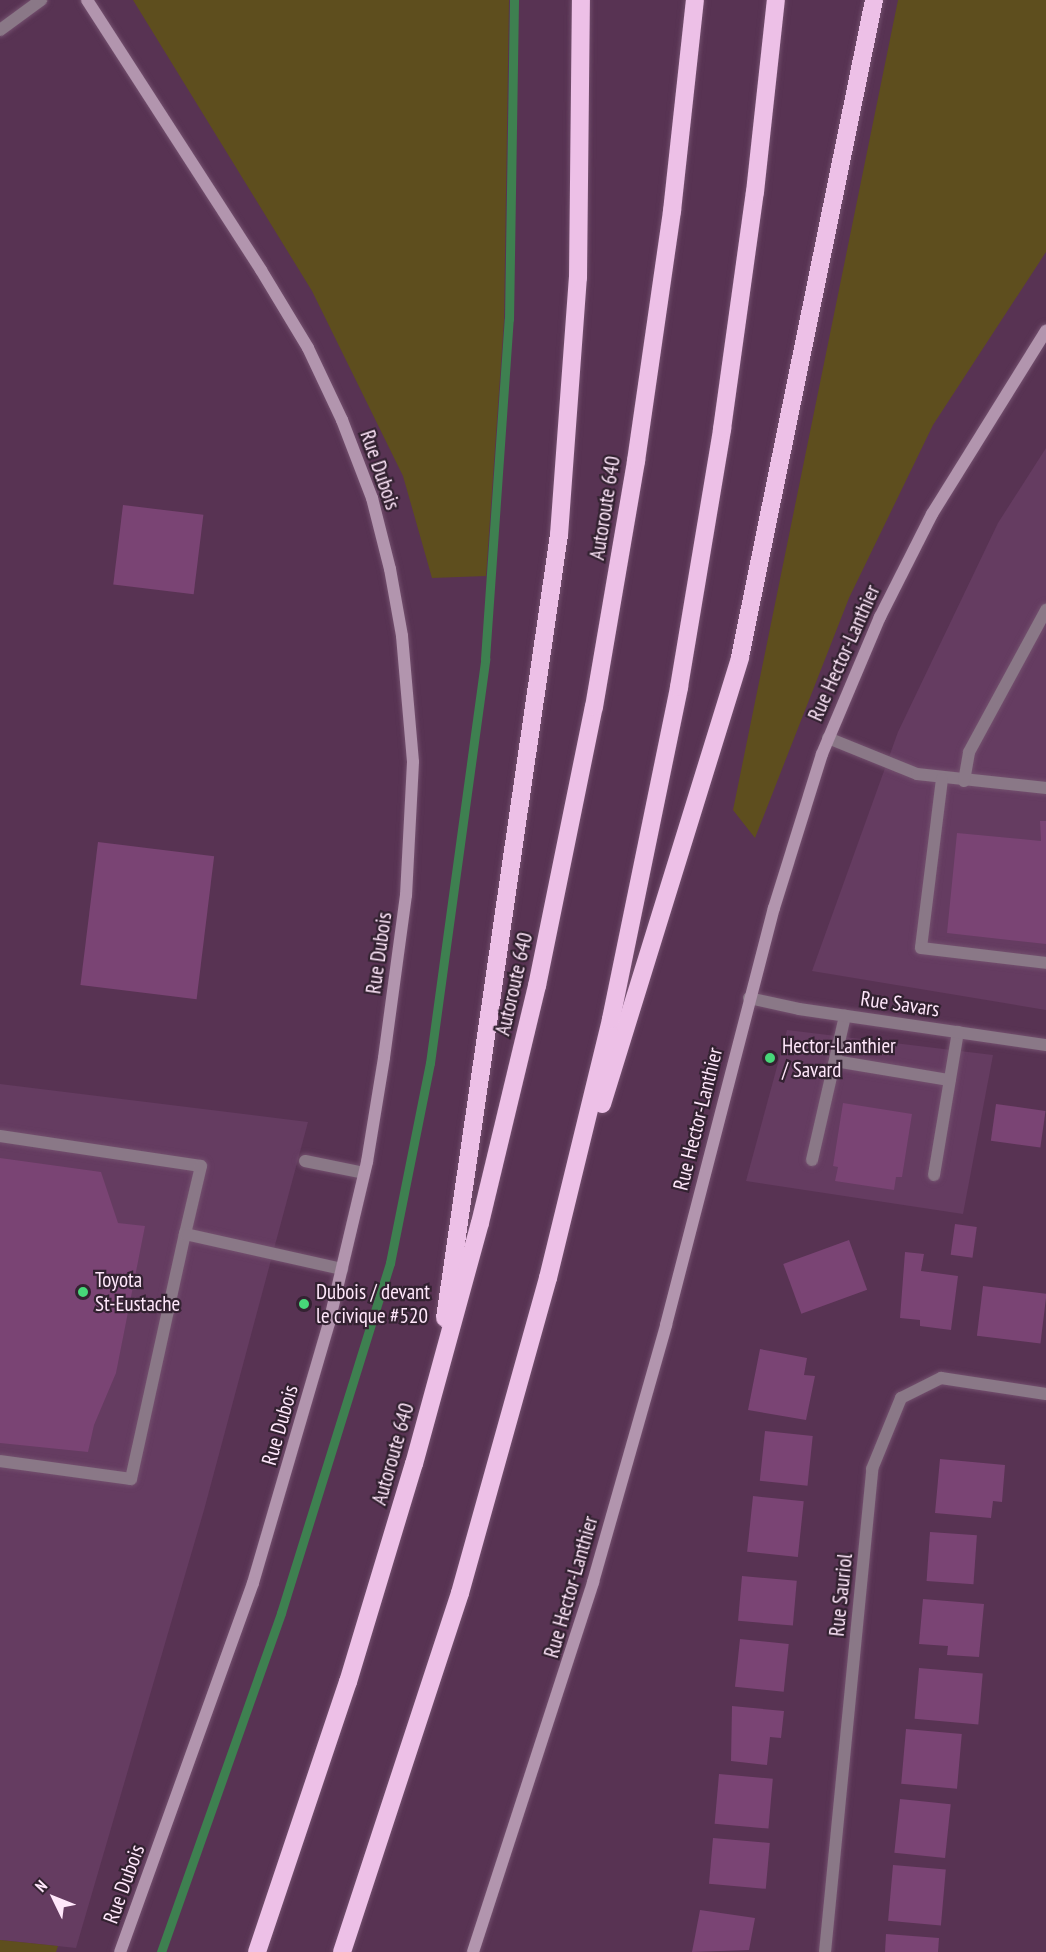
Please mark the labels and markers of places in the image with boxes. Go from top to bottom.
place label: Hector-Lanthier / Savard [782,1033,896,1083]
marker: Hector-Lanthier / Savard [763,1051,777,1065]
place label: Toyota St-Eustache [95,1267,180,1317]
place label: Dubois / devant le civique #520 [316,1279,430,1329]
marker: Toyota St-Eustache [76,1285,90,1299]
marker: Dubois / devant le civique #520 [297,1297,311,1311]

